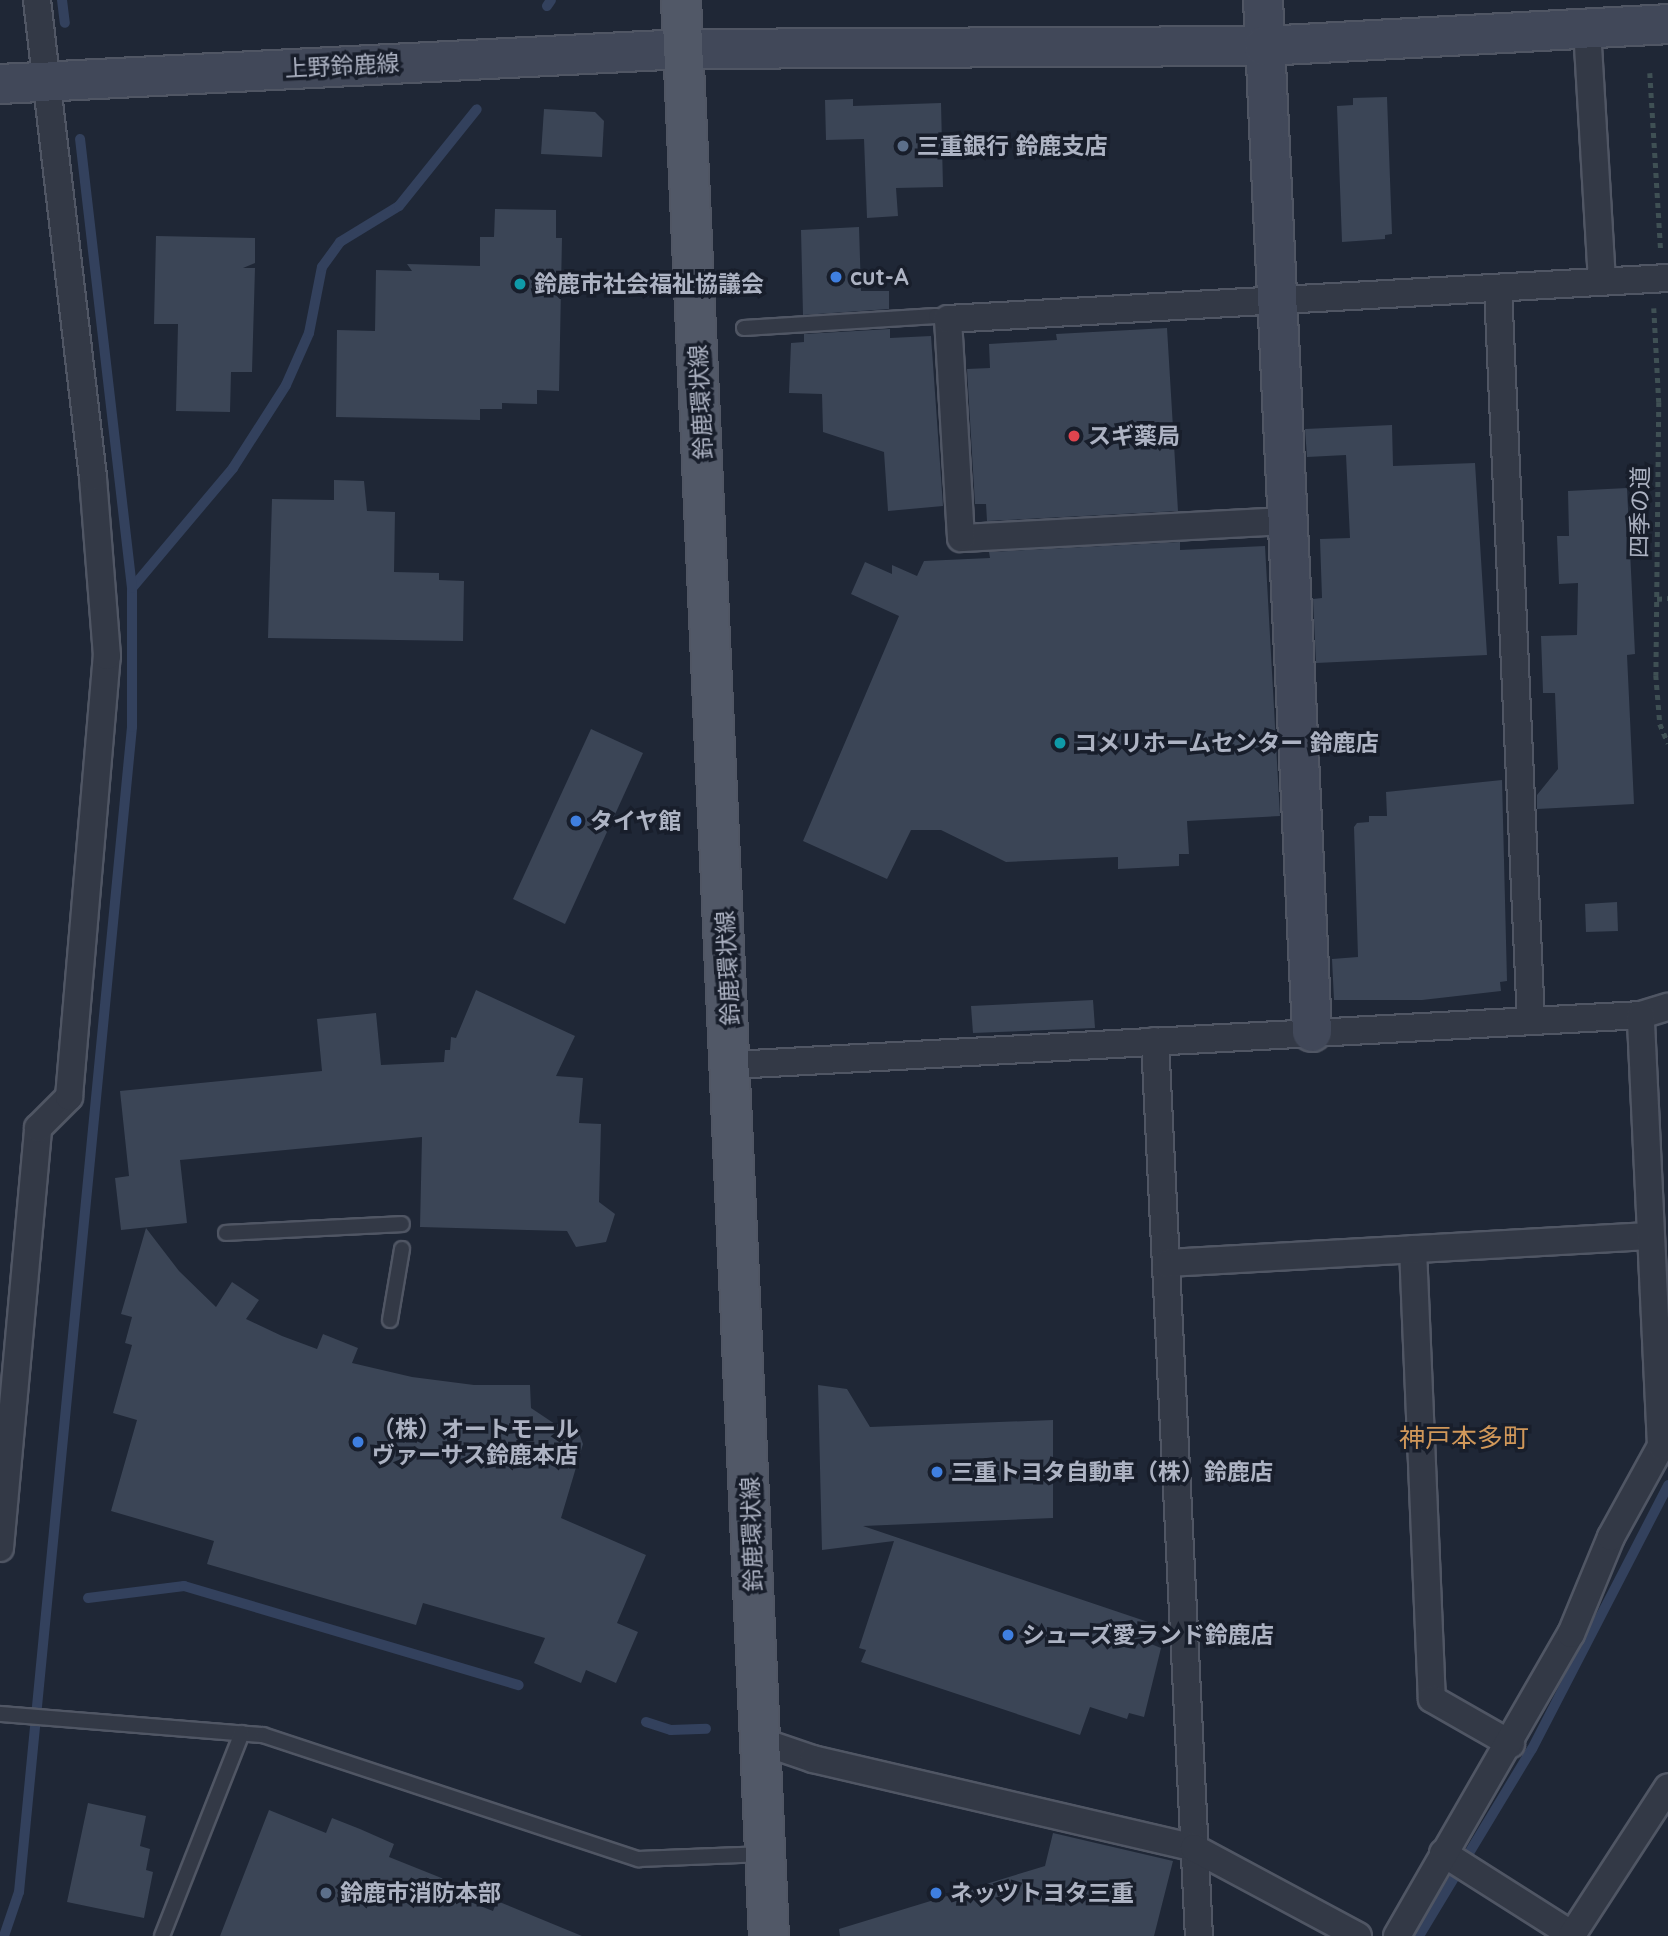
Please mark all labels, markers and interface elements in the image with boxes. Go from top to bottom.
street label: 上野鈴鹿線 [284,49,400,83]
place label: 三重銀行 鈴鹿支店 [917,132,1107,160]
marker: 三重銀行 鈴鹿支店 [895,138,911,154]
place label: cut-A [850,263,909,291]
marker: cut-A [828,269,844,285]
place label: 鈴鹿市社会福祉協議会 [534,270,764,298]
marker: 鈴鹿市社会福祉協議会 [512,276,528,292]
street label: 鈴鹿環状線 [684,344,718,460]
place label: スギ薬局 [1088,422,1180,450]
marker: スギ薬局 [1066,428,1082,444]
street label: 四季の道 [1625,466,1655,558]
place label: コメリホームセンター 鈴鹿店 [1074,729,1379,757]
marker: コメリホームセンター 鈴鹿店 [1052,735,1068,751]
place label: タイヤ館 [590,807,682,835]
marker: タイヤ館 [568,813,584,829]
street label: 鈴鹿環状線 [711,910,745,1026]
place label: （株）オートモール ヴァーサス鈴鹿本店 [372,1415,579,1469]
district label: 神戸本多町 [1399,1422,1529,1454]
marker: （株）オートモール ヴァーサス鈴鹿本店 [350,1434,366,1450]
place label: 三重トヨタ自動車（株）鈴鹿店 [951,1458,1273,1486]
marker: 三重トヨタ自動車（株）鈴鹿店 [929,1464,945,1480]
street label: 鈴鹿環状線 [736,1476,768,1592]
place label: シューズ愛ランド鈴鹿店 [1022,1621,1275,1649]
marker: シューズ愛ランド鈴鹿店 [1000,1627,1016,1643]
place label: 鈴鹿市消防本部 [340,1879,501,1907]
place label: ネッツトヨタ三重 [950,1879,1134,1907]
marker: 鈴鹿市消防本部 [318,1885,334,1901]
marker: ネッツトヨタ三重 [928,1885,944,1901]

